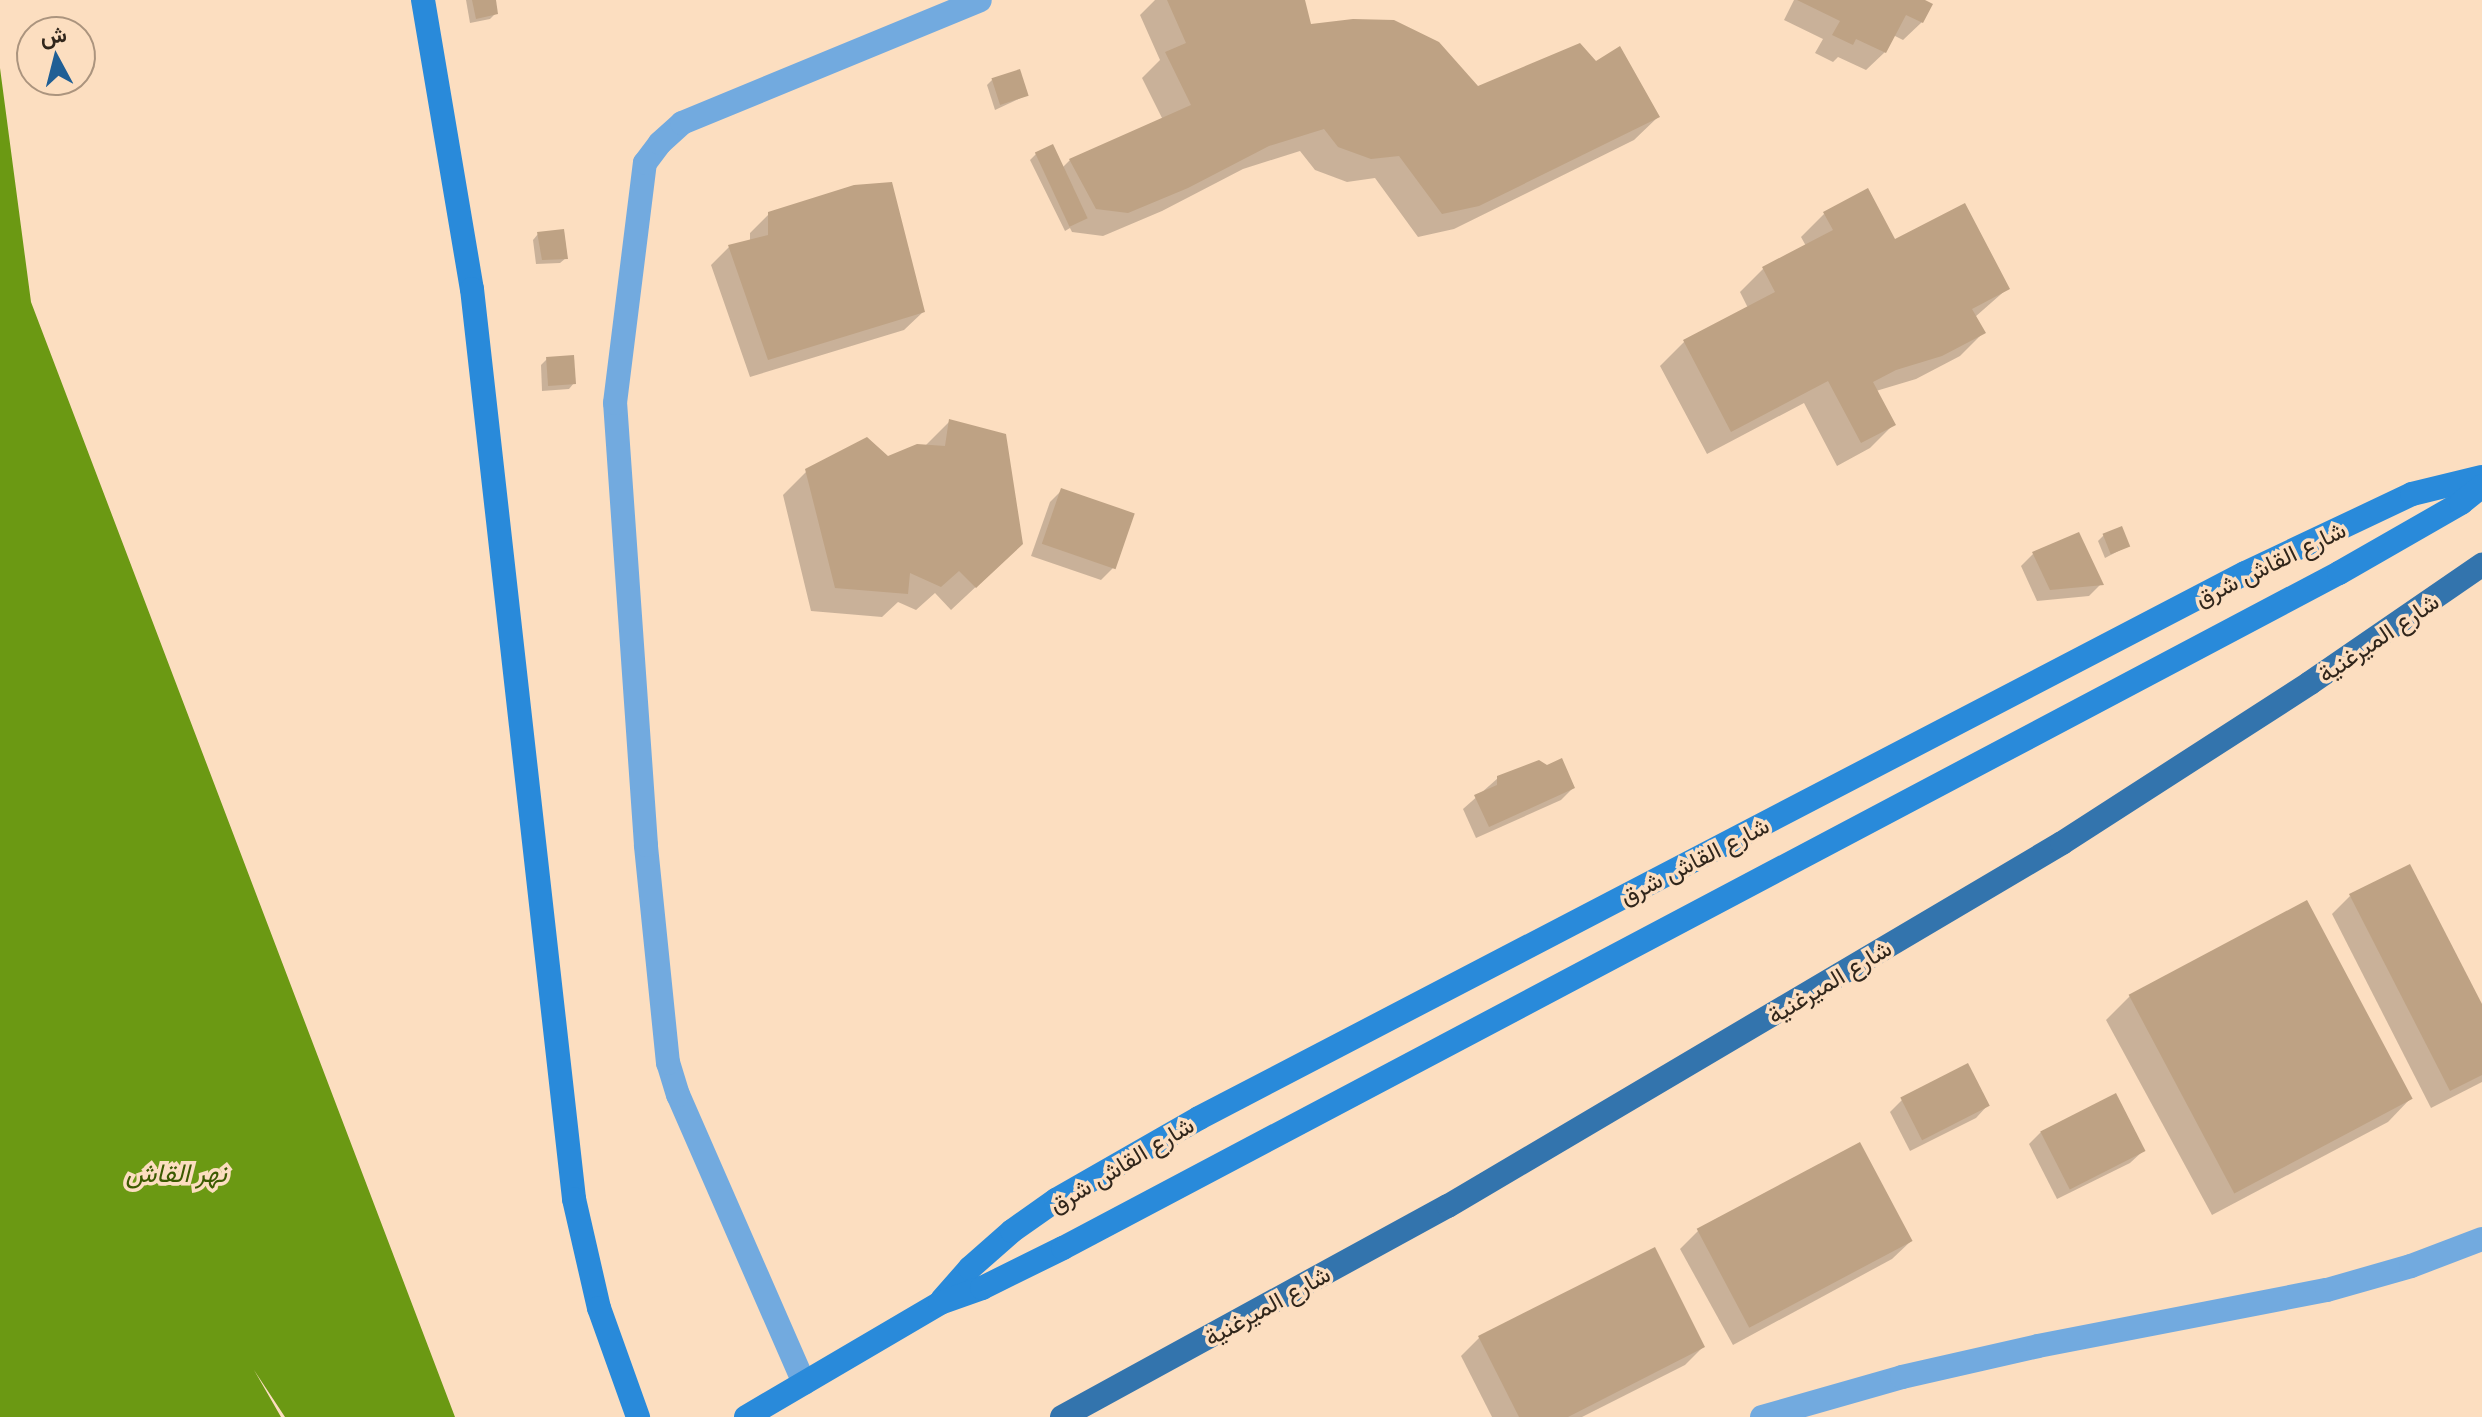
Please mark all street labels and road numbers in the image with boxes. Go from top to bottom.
street label: شارع القاش شرق [2190,514,2350,612]
street label: شارع الميرغنية [2312,586,2444,688]
street label: شارع القاش شرق [1614,810,1774,910]
street label: شارع الميرغنية [1762,933,1896,1029]
street label: شارع القاش شرق [1043,1109,1199,1219]
street label: شارع الميرغنية [1199,1259,1335,1351]

